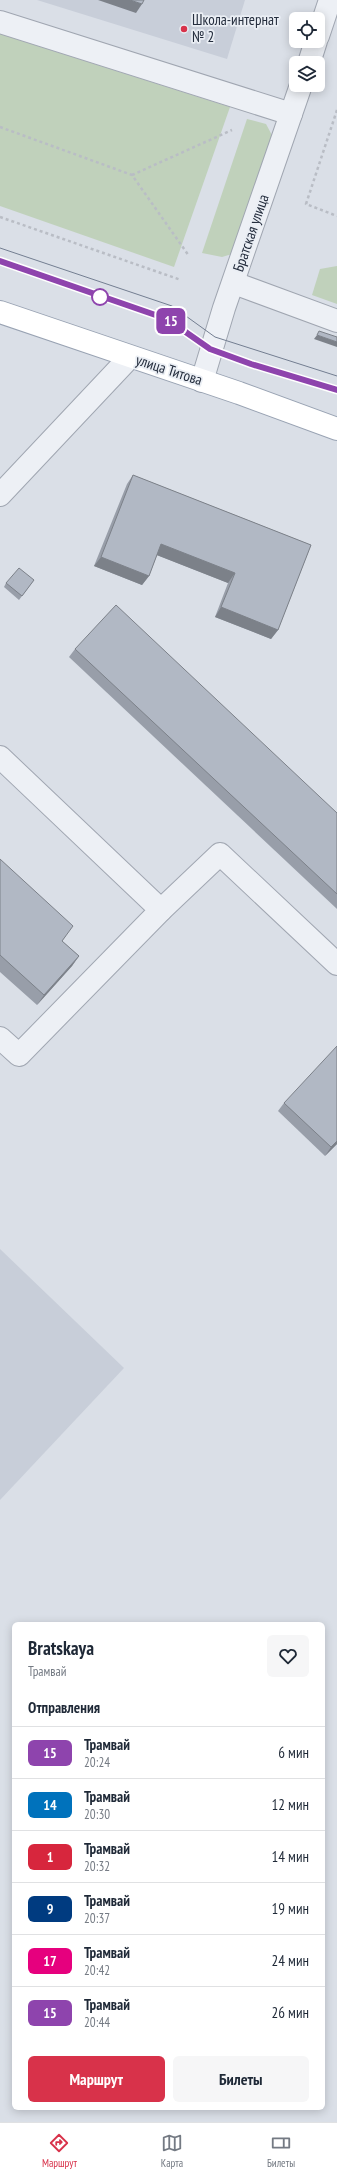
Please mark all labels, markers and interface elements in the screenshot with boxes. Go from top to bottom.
place label: Школа-интернат № 2 [192,10,279,46]
map controls [289,12,325,92]
button: locate [289,12,325,48]
marker: Школа-интернат № 2 [179,24,189,34]
button: layers [289,56,325,92]
street label: Братская улица [228,192,273,274]
unlabelled marker [91,288,109,306]
line badge: 15 [153,308,189,334]
text: 15 [164,312,178,330]
street label: улица Титова [134,350,205,389]
button: heart [267,1635,309,1677]
text: Bratskaya [28,1636,94,1660]
text: Трамвай [28,1663,66,1680]
text: Отправления [28,1698,100,1717]
text: Трамвай [84,1735,130,1754]
text: 6 мин [278,1743,309,1762]
text: 15 [43,1744,57,1762]
text: 20:24 [84,1754,110,1771]
text: Трамвай [84,1787,130,1806]
text: 12 мин [271,1795,309,1814]
text: 14 [43,1796,57,1814]
text: 20:30 [84,1806,110,1823]
text: Трамвай [84,1839,130,1858]
text: 14 мин [271,1847,309,1866]
text: 1 [47,1848,53,1866]
text: 20:32 [84,1858,110,1875]
text: Трамвай [84,1891,130,1910]
text: 19 мин [271,1899,309,1918]
text: 9 [47,1900,53,1918]
text: 20:37 [84,1910,110,1927]
text: Трамвай [84,1943,130,1962]
text: 24 мин [271,1951,309,1970]
text: 17 [43,1952,57,1970]
text: 20:42 [84,1962,110,1979]
text: Трамвай [84,1995,130,2014]
text: 26 мин [271,2003,309,2022]
text: 15 [43,2004,57,2022]
text: 20:44 [84,2014,110,2031]
button: Маршрут [28,2056,165,2102]
button: Билеты [173,2056,309,2102]
tab: Маршрут [42,2132,77,2170]
tab: Карта [161,2132,183,2170]
tab: Билеты [267,2132,295,2170]

